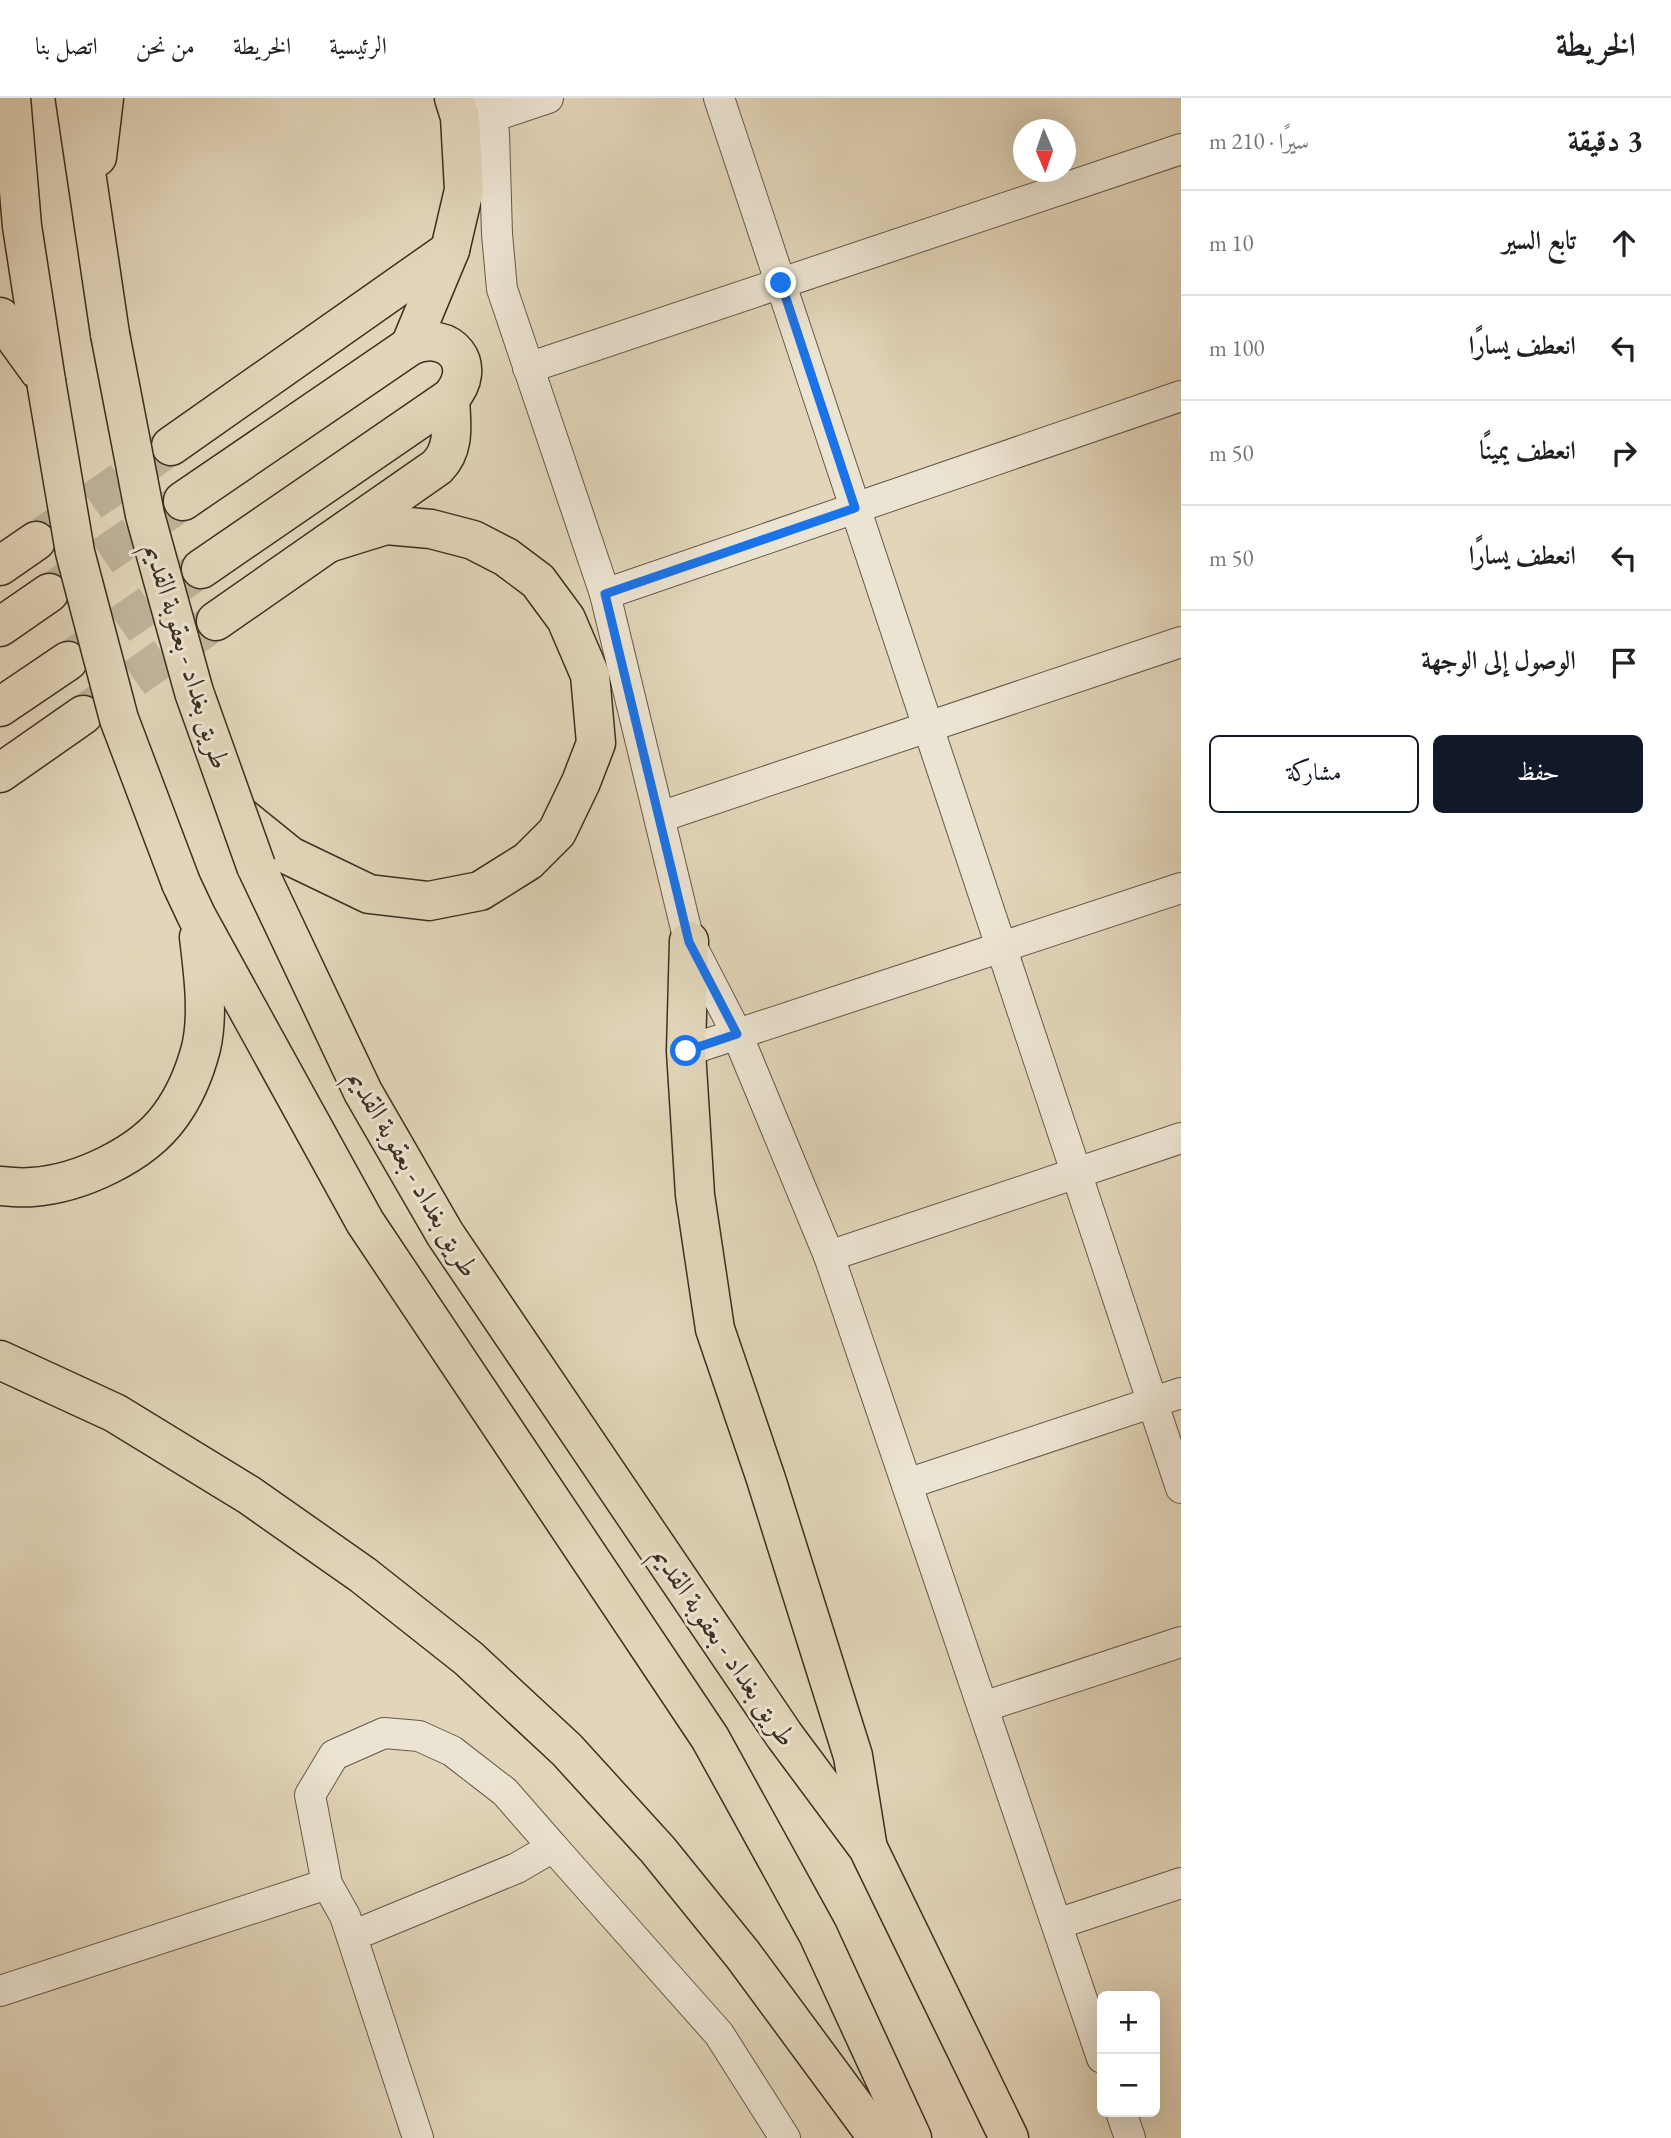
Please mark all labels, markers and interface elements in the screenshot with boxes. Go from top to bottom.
text: الخريطة [1556,23,1636,66]
text: اتصل بنا [35,30,98,61]
text: من نحن [136,30,195,61]
text: الخريطة [233,30,291,61]
text: الرئيسية [329,30,387,61]
north arrow [1013,119,1076,182]
text: 3 دقيقة [1568,121,1643,160]
text: سيرًا · 210 m [1209,126,1309,156]
text: تابع السير [1502,223,1576,257]
icon: ahead [1605,224,1643,262]
text: 10 m [1209,228,1254,258]
route end [765,267,796,298]
text: انعطف يسارًا [1469,328,1576,362]
icon: left [1605,329,1643,367]
text: 100 m [1209,333,1265,363]
text: انعطف يمينًا [1479,433,1576,467]
icon: right [1605,434,1643,472]
text: 50 m [1209,438,1254,468]
text: انعطف يسارًا [1469,538,1576,572]
street label: طريق بغداد - بعقوبة القديم [130,539,239,775]
icon: left [1605,539,1643,577]
text: 50 m [1209,543,1254,573]
text: الوصول إلى الوجهة [1421,643,1576,677]
icon: arrive [1605,644,1643,682]
button: مشاركة [1209,735,1419,813]
button: حفظ [1433,735,1643,813]
route start [670,1035,701,1066]
street label: طريق بغداد - بعقوبة القديم [334,1063,488,1287]
street label: طريق بغداد - بعقوبة القديم [639,1539,805,1757]
map controls [1097,1991,1160,2117]
button: + [1097,1991,1160,2054]
button: − [1097,2054,1160,2117]

